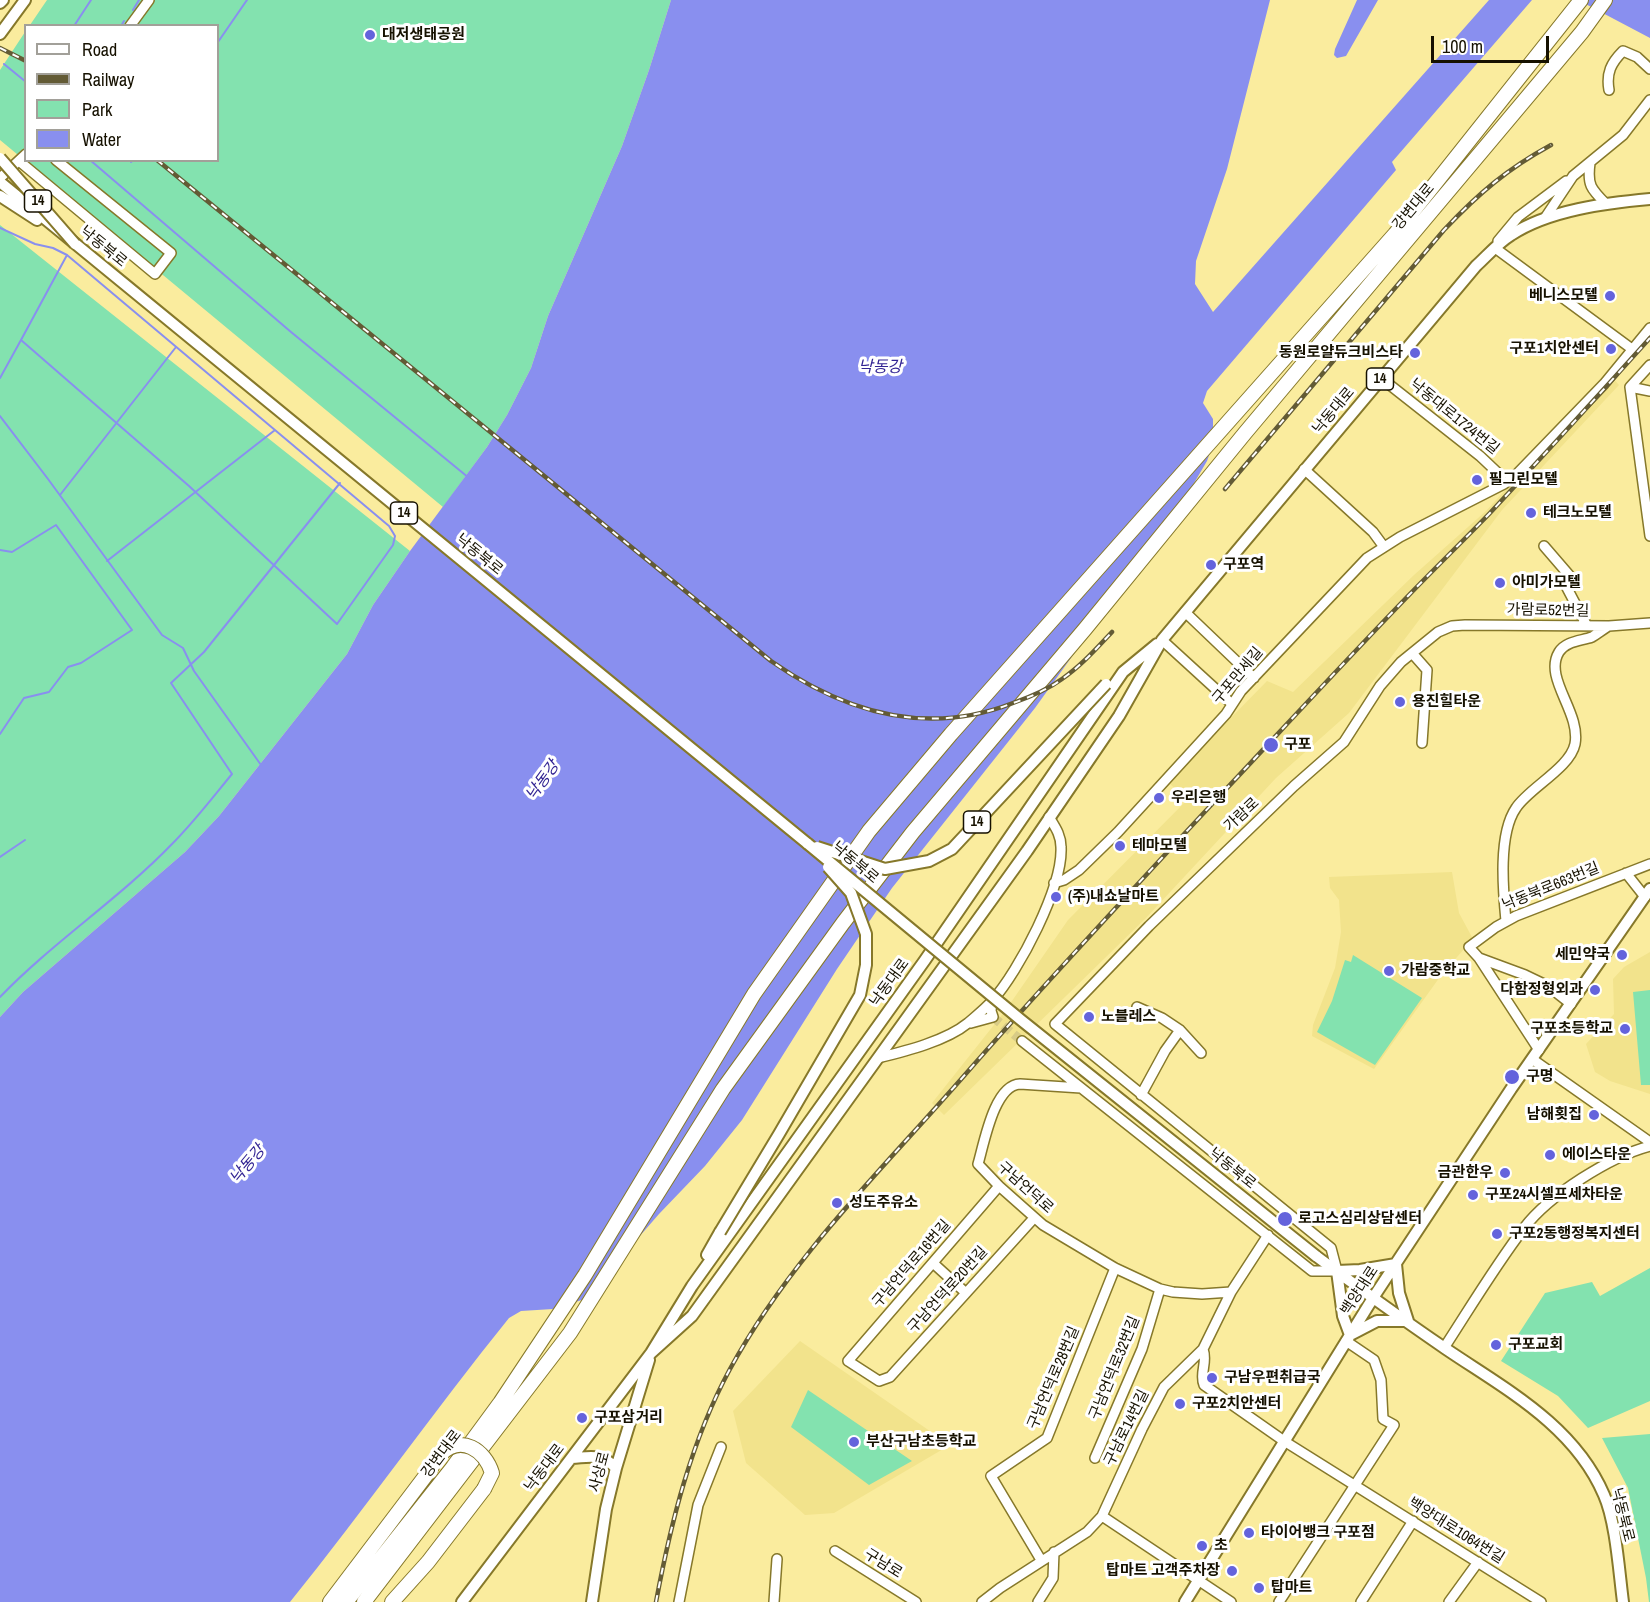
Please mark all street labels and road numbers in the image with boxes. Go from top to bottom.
street label: 강변대로 [1389,180,1439,234]
road number: 14 [24,190,51,212]
street label: 낙동북로 [76,223,130,271]
road number: 14 [1366,368,1394,390]
street label: 낙동대로1724번길 [1406,375,1502,459]
street label: 낙동대로 [1309,384,1359,438]
road number: 14 [390,502,418,524]
street label: 낙동북로 [452,531,506,579]
street label: 가람로52번길 [1507,601,1589,621]
street label: 구포만세길 [1209,644,1267,708]
street label: 가람로 [1221,794,1263,836]
road number: 14 [964,811,990,833]
street label: 낙동북로 [828,838,882,888]
street label: 낙동북로663번길 [1500,859,1602,915]
street label: 낙동대로 [866,955,914,1011]
street label: 낙동북로 [1205,1145,1259,1193]
street label: 구남언덕로 [993,1158,1057,1218]
street label: 구남언덕로16번길 [869,1216,955,1312]
street label: 구남언덕로20번길 [904,1243,992,1337]
street label: 백양대로 [1337,1263,1383,1319]
street label: 구남언덕로32번길 [1086,1314,1144,1422]
street label: 구남언덕로28번길 [1024,1324,1084,1432]
street label: 구남로14번길 [1101,1387,1153,1469]
street label: 강변대로 [418,1427,466,1481]
street label: 낙동대로 [521,1441,569,1495]
street label: 사상로 [586,1450,614,1494]
street label: 낙동북로 [1607,1486,1637,1544]
street label: 백양대로1064번길 [1405,1494,1507,1568]
street label: 구남로 [861,1545,905,1583]

